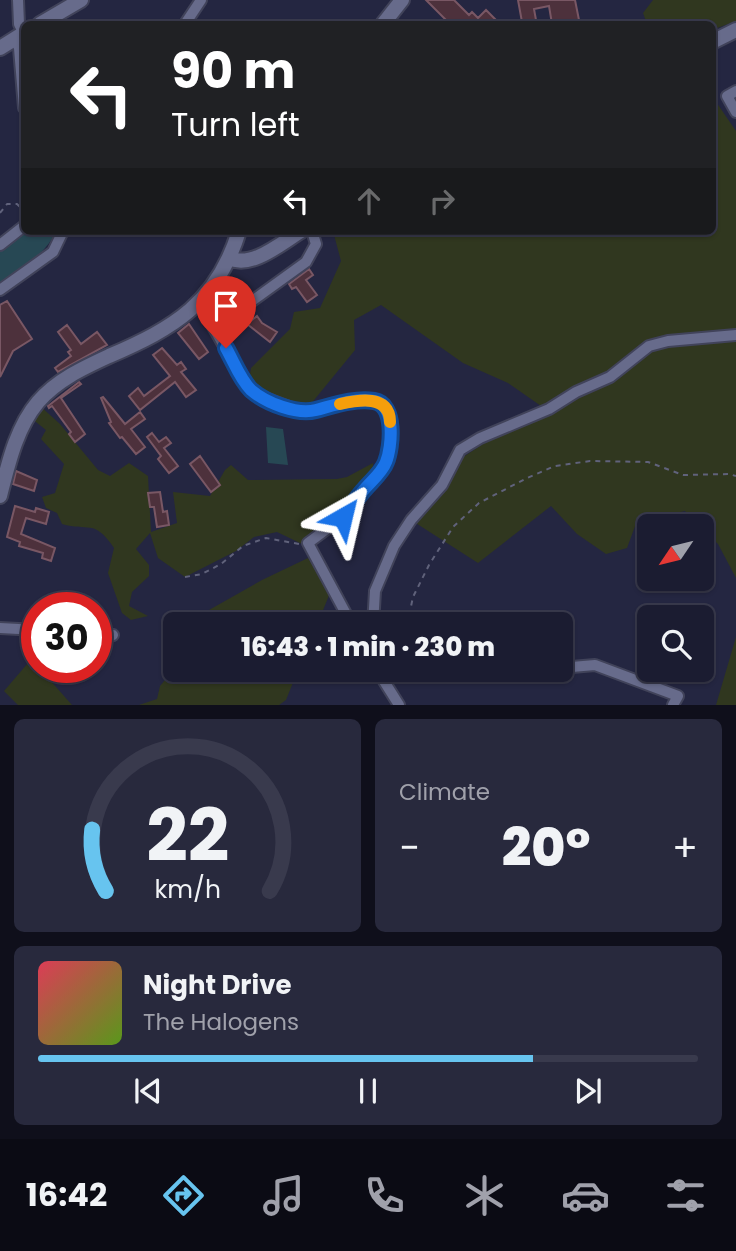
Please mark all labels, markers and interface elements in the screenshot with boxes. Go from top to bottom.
text: 90 m [171,37,295,105]
icon: left [56,49,147,140]
text: Turn left [171,102,300,147]
icon: left [277,182,315,220]
icon: ahead [350,182,388,220]
icon: right [423,182,461,220]
pin [196,276,256,348]
icon: arrive [207,287,245,325]
position arrow [306,480,380,554]
north arrow [637,514,714,592]
map controls [637,514,714,682]
speed limit sign: 30 [21,592,112,683]
button: search [637,605,714,682]
text: 16:43 · 1 min · 230 m [241,629,495,665]
text: Climate [399,776,490,808]
text: 22 [146,786,229,887]
text: 20° [502,811,590,884]
text: − [399,821,420,874]
text: + [672,821,698,874]
text: km/h [154,872,221,907]
text: Night Drive [143,967,291,1003]
text: The Halogens [143,1006,299,1038]
icon: previous [129,1072,167,1110]
icon: pause [349,1072,387,1110]
icon: next [569,1072,607,1110]
icon: directions [159,1171,208,1220]
icon: music [259,1171,308,1220]
icon: phone [360,1171,409,1220]
icon: climate [460,1171,509,1220]
icon: car [561,1171,610,1220]
icon: filters [661,1171,710,1220]
text: 16:42 [26,1172,107,1217]

